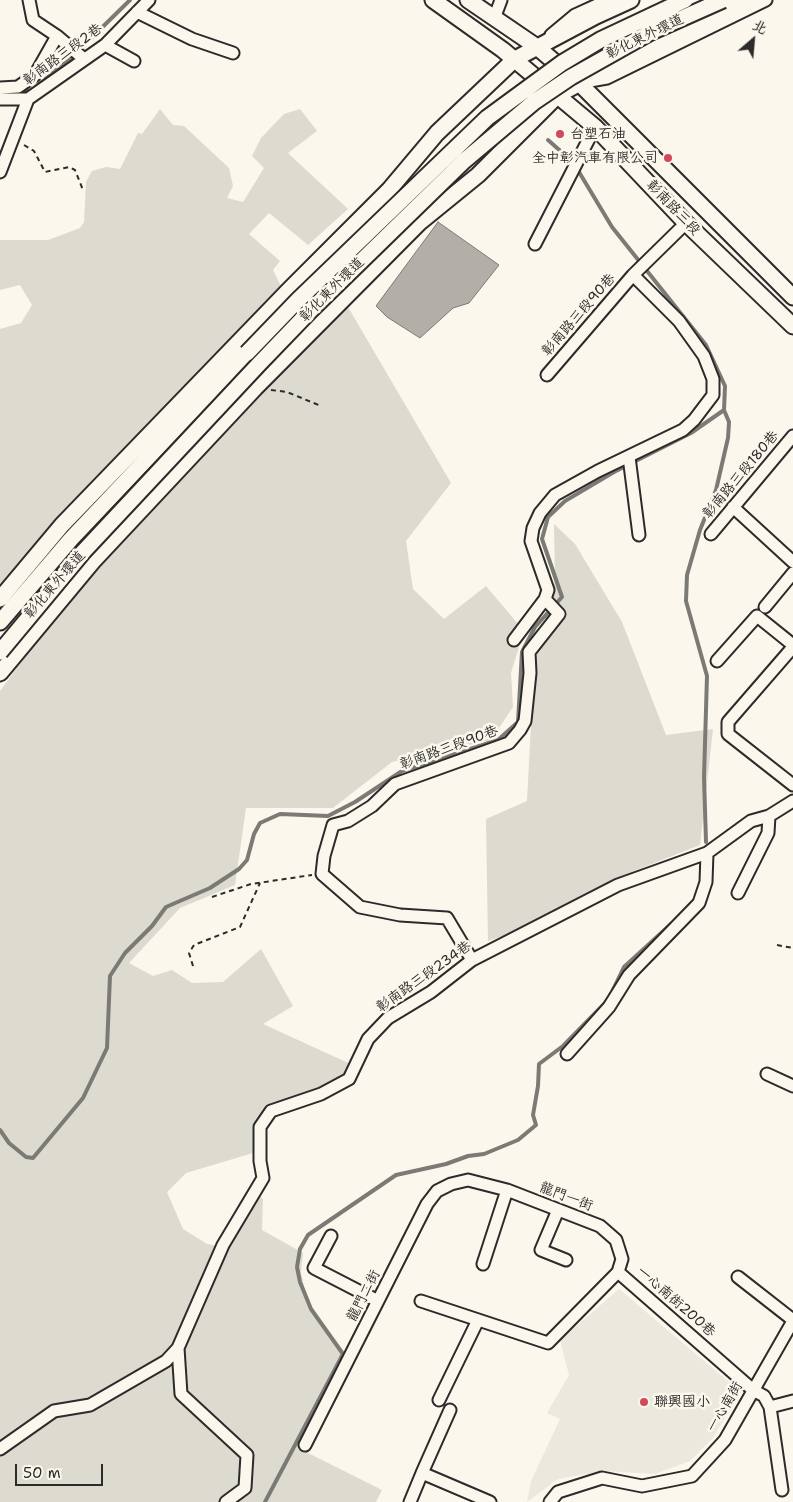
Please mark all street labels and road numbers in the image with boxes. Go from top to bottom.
street label: 彰化東外環道 [604,11,686,63]
street label: 彰南路三段2巷 [20,21,106,89]
street label: 彰南路三段 [643,177,703,239]
street label: 彰化東外環道 [296,254,368,326]
street label: 彰南路三段90巷 [539,270,619,360]
street label: 彰南路三段180巷 [700,428,782,522]
street label: 彰化東外環道 [21,548,89,622]
street label: 彰南路三段90巷 [398,722,500,774]
street label: 彰南路三段234巷 [373,938,475,1016]
street label: 龍門一街 [537,1179,595,1215]
street label: 一心南街200巷 [633,1263,719,1341]
street label: 龍門二街 [344,1267,384,1325]
street label: 一心南街 [703,1379,747,1435]

